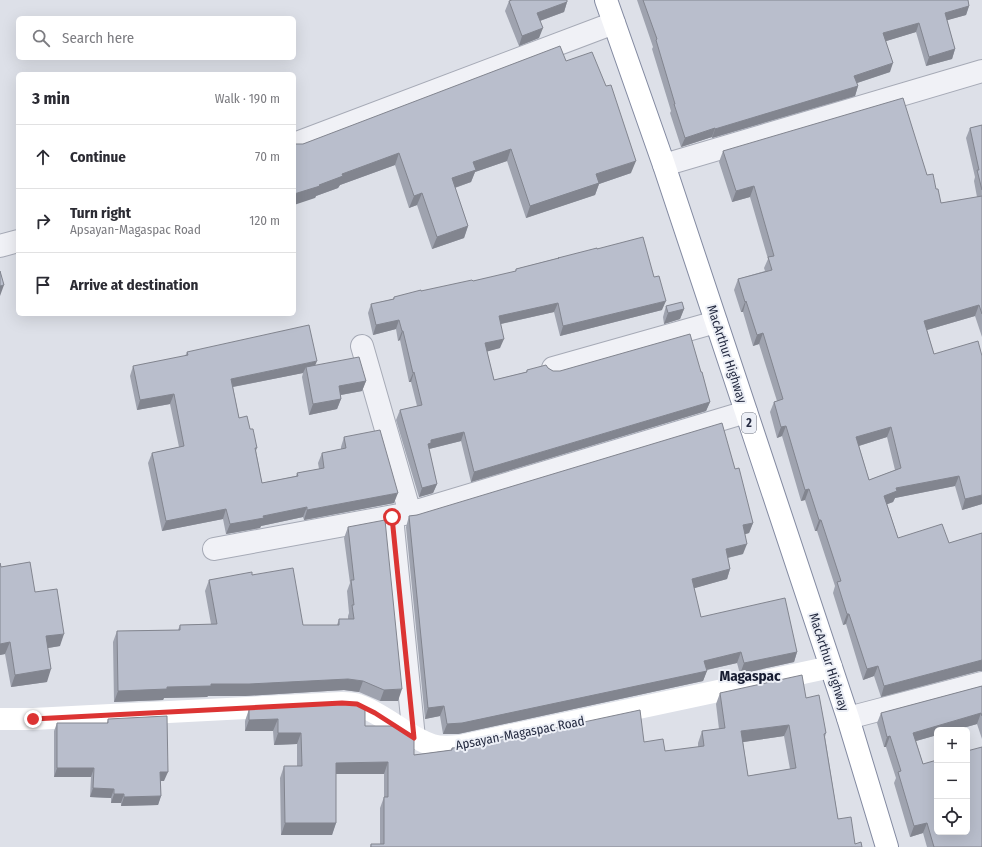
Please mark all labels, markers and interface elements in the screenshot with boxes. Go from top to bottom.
search box [16,16,296,60]
icon: search [30,27,52,49]
text: Search here [62,29,134,47]
text: 3 min [32,88,70,109]
text: Walk · 190 m [215,91,280,106]
icon: ahead [32,146,54,168]
text: Continue [70,148,126,166]
text: 70 m [255,149,280,164]
text: Turn right [70,204,131,222]
icon: right [32,210,54,232]
text: 120 m [249,213,280,228]
text: Apsayan-Magaspac Road [70,222,201,237]
icon: arrive [32,274,54,296]
text: Arrive at destination [70,276,198,294]
street label: MacArthur Highway [704,303,750,405]
road number: 2 [742,413,756,433]
route start [383,508,401,526]
street label: MacArthur Highway [806,611,852,713]
district label: Magaspac [719,667,781,685]
route end [24,710,42,728]
street label: Apsayan-Magaspac Road [454,713,586,753]
map controls [934,727,970,835]
button: + [934,727,970,763]
button: − [934,763,970,799]
button: locate [934,799,970,835]

